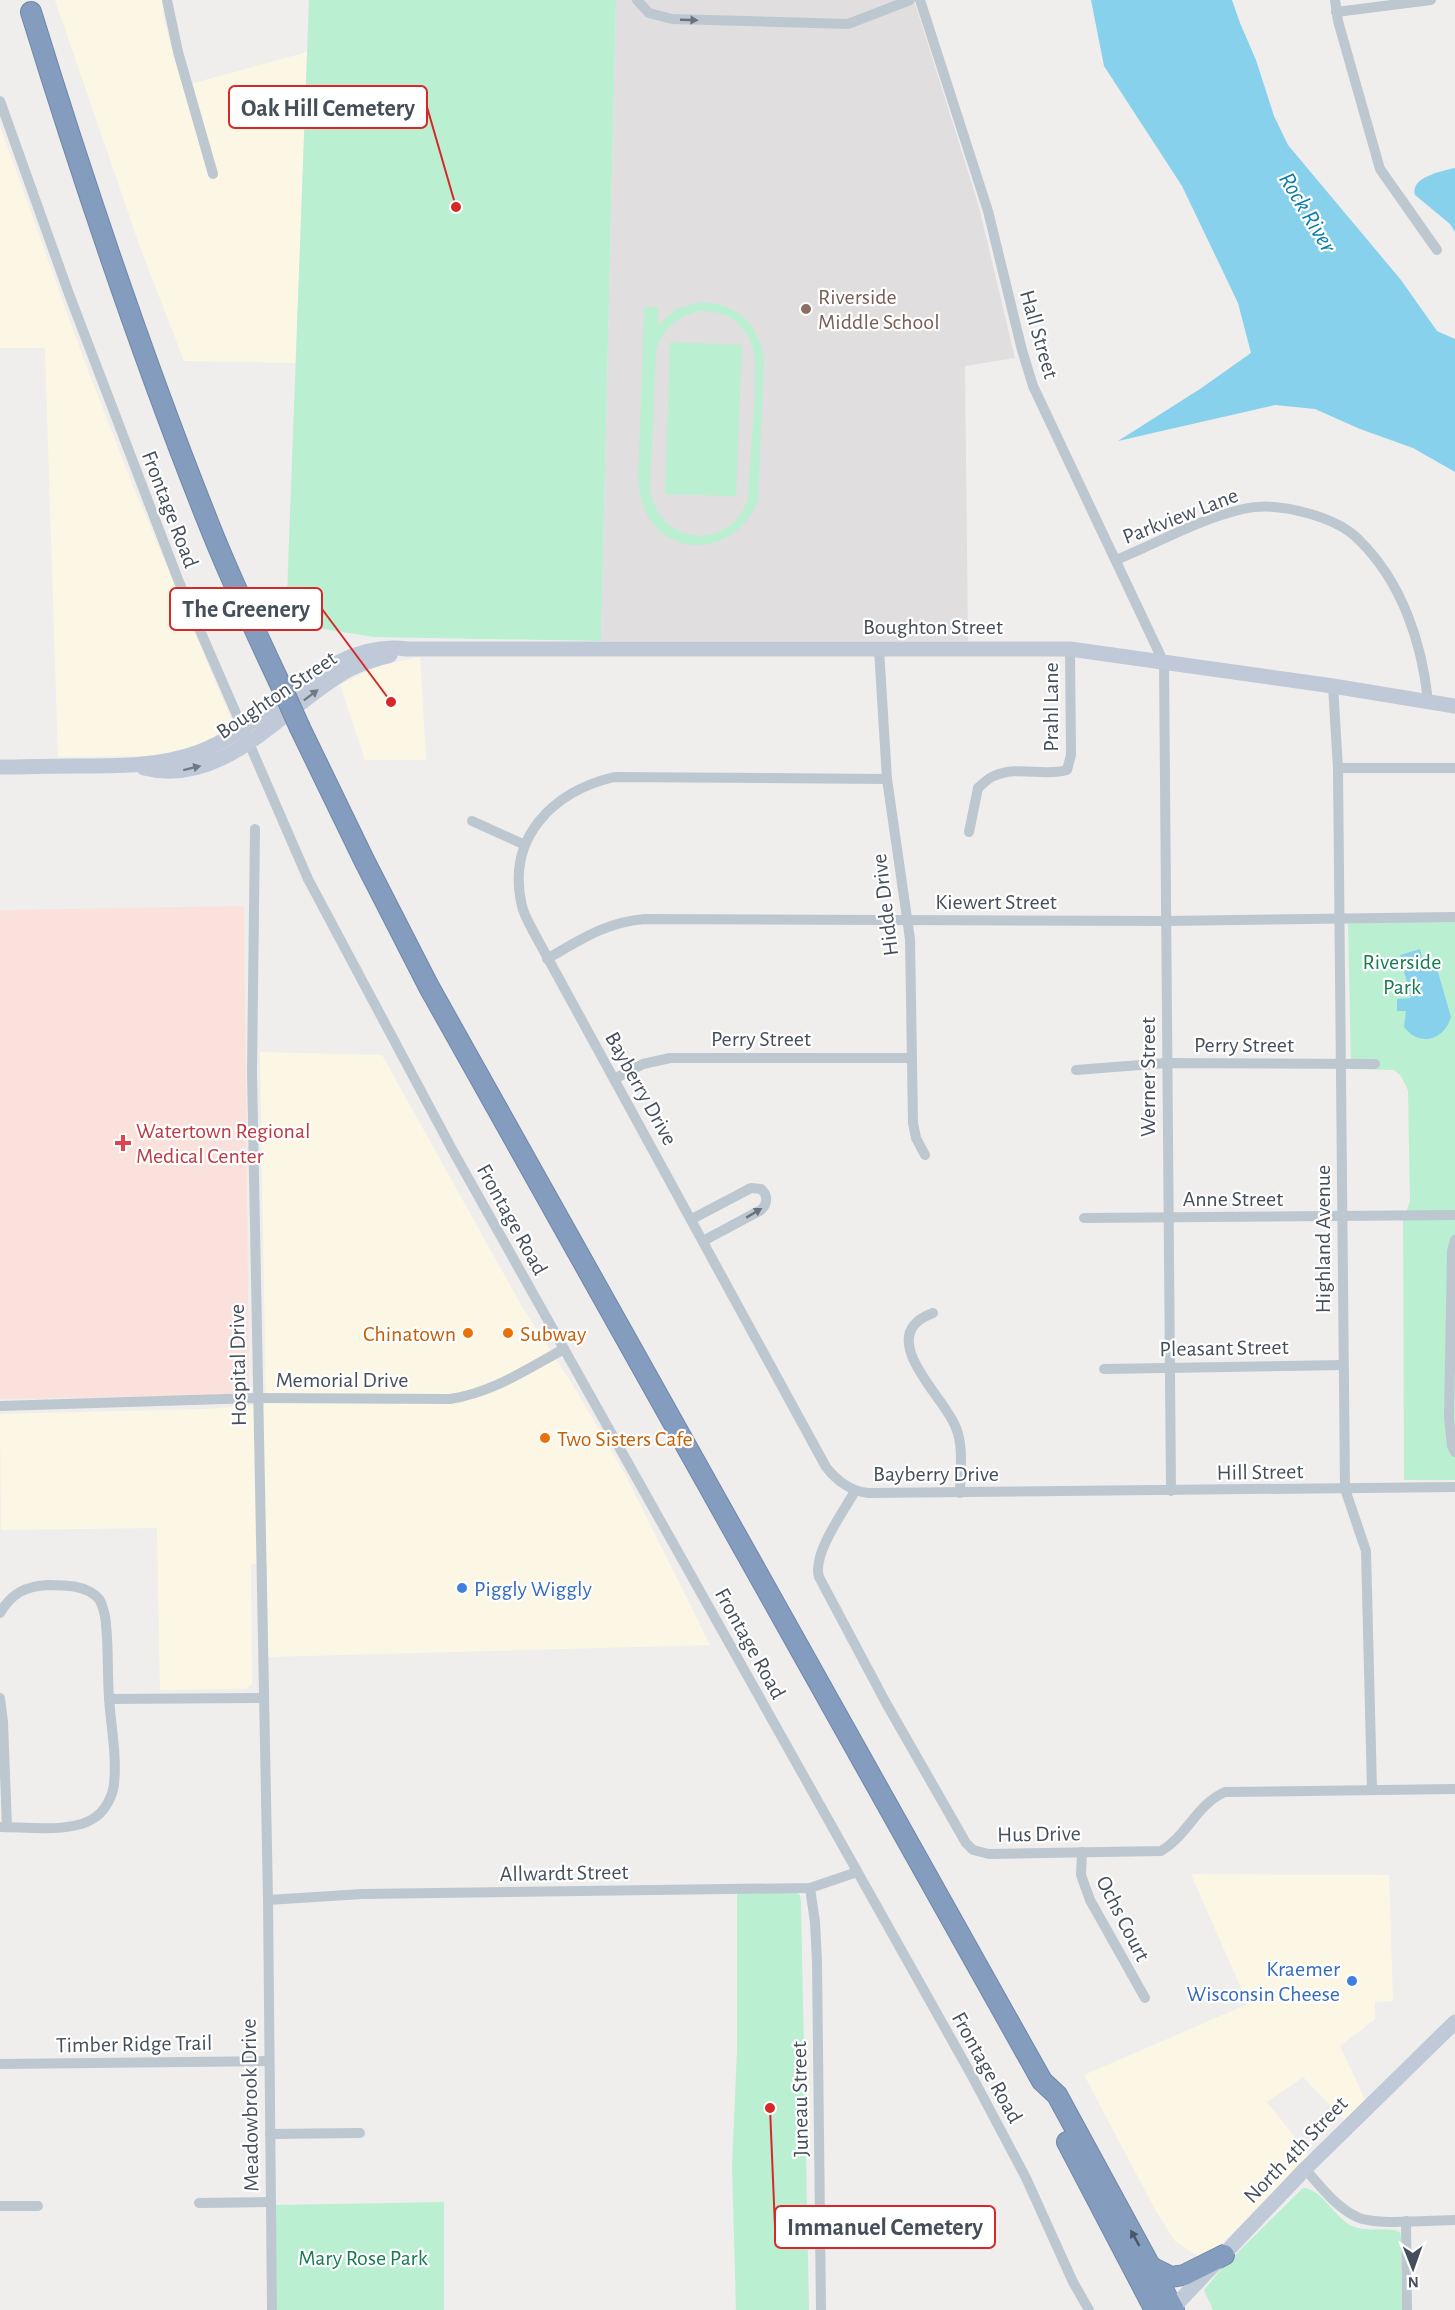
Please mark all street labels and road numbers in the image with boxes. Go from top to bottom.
street label: Hall Street [1016,287,1062,381]
street label: Frontage Road [138,448,202,571]
street label: Parkview Lane [1120,484,1241,548]
street label: Boughton Street [863,616,1003,638]
street label: Boughton Street [212,647,341,743]
street label: Prahl Lane [1040,662,1062,752]
street label: Hidde Drive [868,853,902,957]
street label: Kiewert Street [935,891,1057,913]
street label: Werner Street [1137,1017,1159,1137]
street label: Bayberry Drive [601,1028,681,1149]
street label: Perry Street [711,1028,811,1050]
street label: Perry Street [1194,1034,1294,1056]
street label: Frontage Road [473,1160,552,1279]
street label: Highland Avenue [1312,1165,1334,1313]
street label: Anne Street [1183,1188,1283,1210]
street label: Hospital Drive [226,1304,250,1426]
street label: Pleasant Street [1159,1336,1289,1360]
street label: Memorial Drive [276,1369,408,1391]
street label: Hill Street [1216,1460,1304,1484]
street label: Bayberry Drive [873,1463,999,1485]
street label: Frontage Road [711,1584,790,1703]
street label: Hus Drive [997,1822,1081,1846]
street label: Allwardt Street [499,1861,629,1885]
street label: Ochs Court [1092,1872,1154,1965]
street label: Frontage Road [948,2008,1027,2127]
street label: Meadowbrook Drive [237,2018,263,2192]
street label: Timber Ridge Trail [56,2032,212,2056]
street label: Juneau Street [788,2041,812,2157]
street label: North 4th Street [1240,2092,1352,2207]

